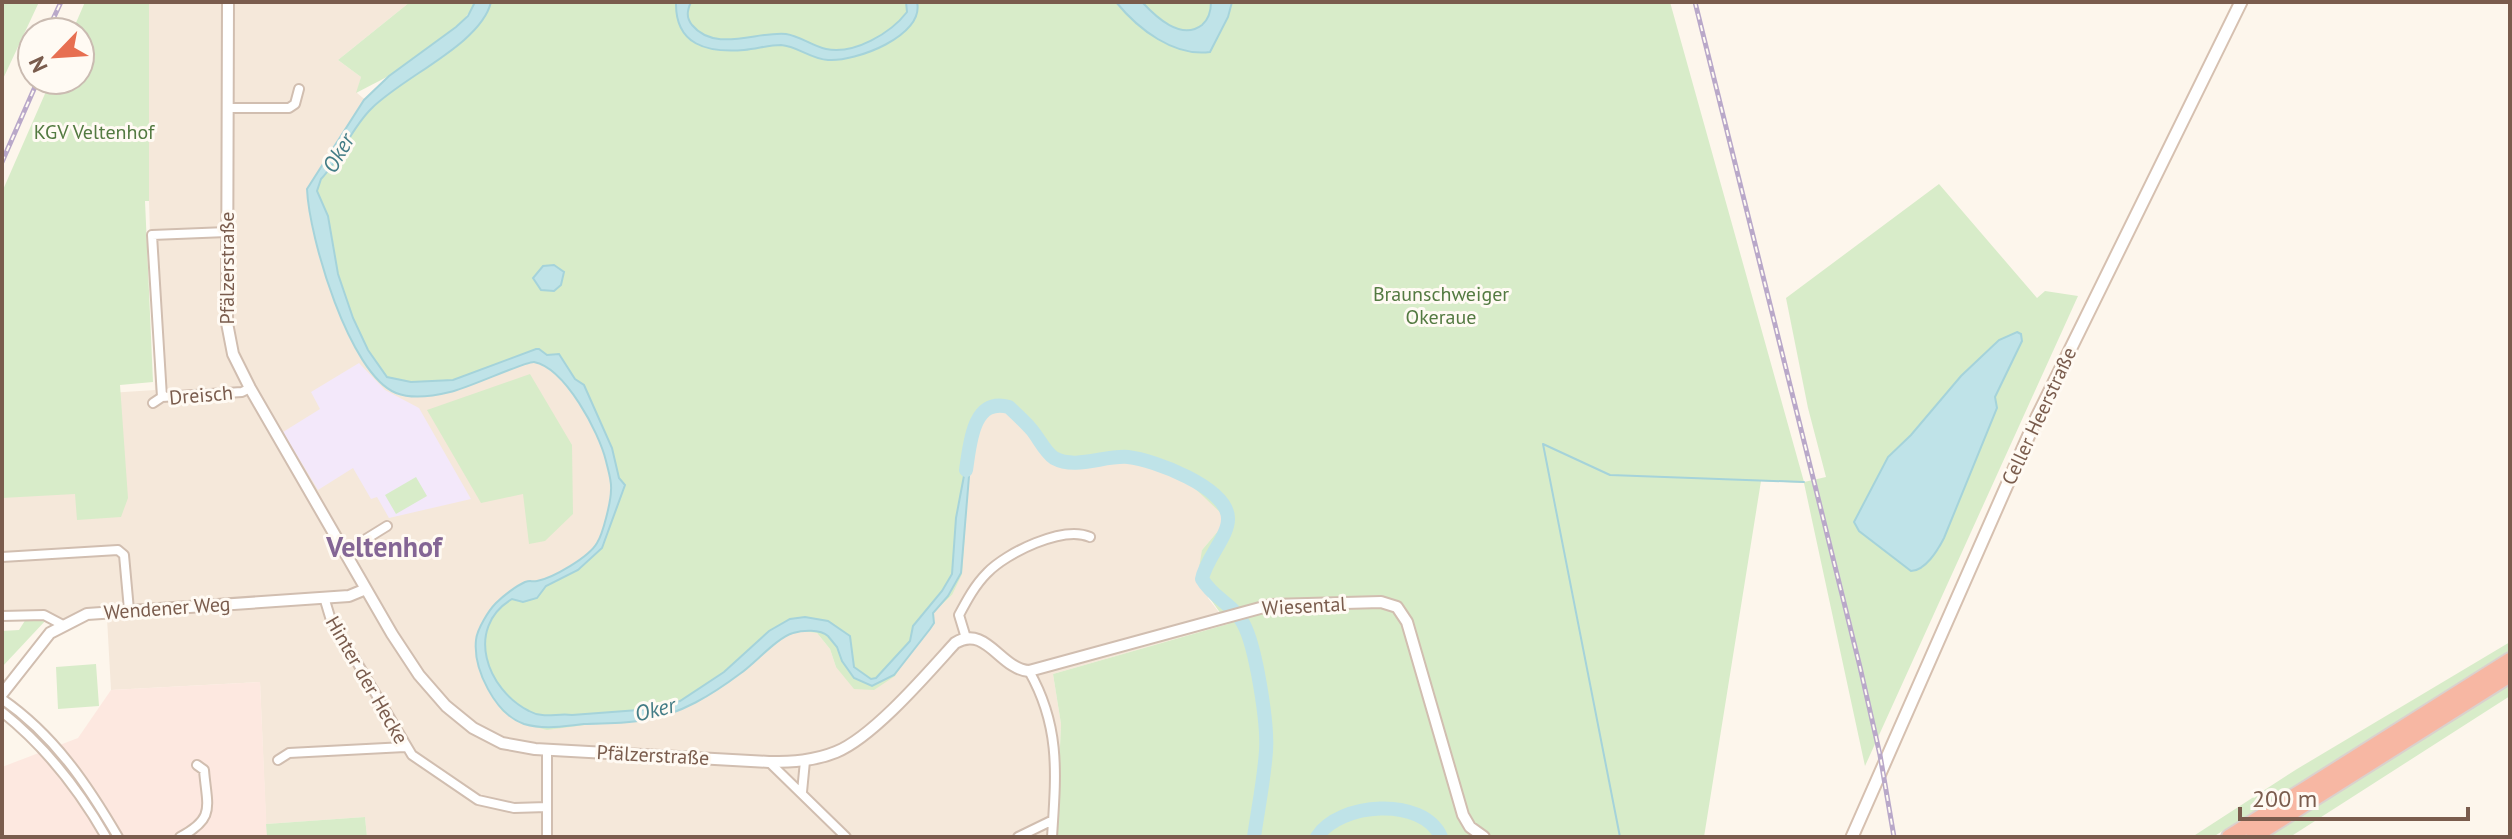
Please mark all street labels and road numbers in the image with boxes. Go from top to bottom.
street label: Pfälzerstraße [214,212,240,324]
street label: Celler Heerstraße [1996,343,2082,489]
street label: Dreisch [168,379,234,411]
street label: Wendener Weg [103,591,231,625]
street label: Wiesental [1261,591,1347,621]
street label: Hinter der Hecke [320,611,414,749]
street label: Pfälzerstraße [596,739,710,771]

